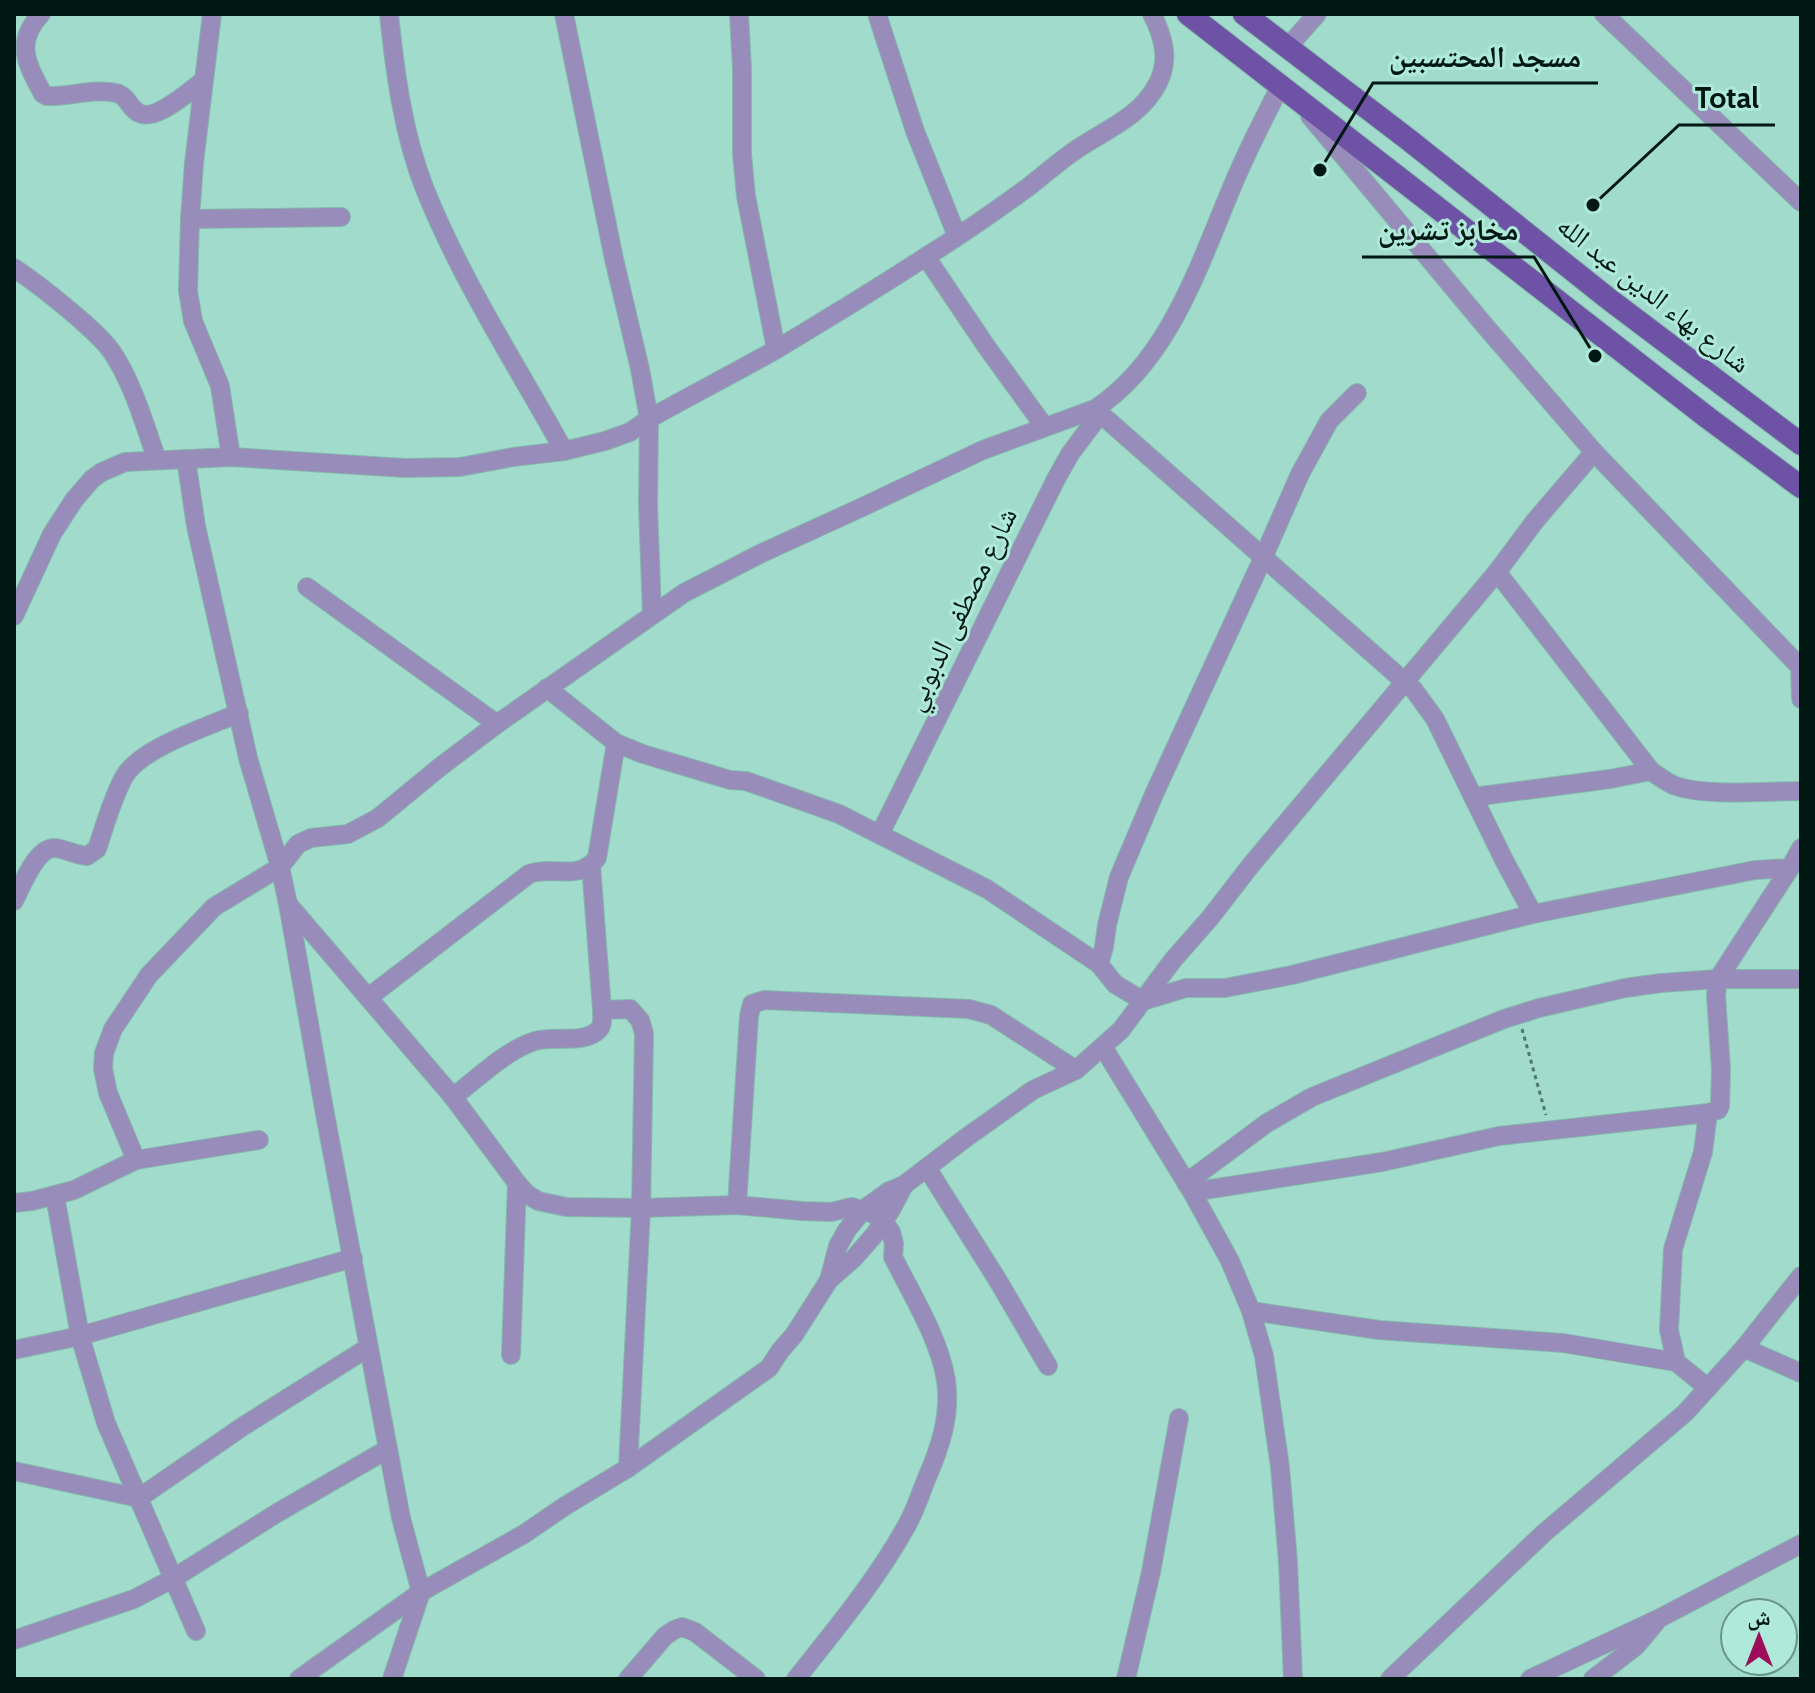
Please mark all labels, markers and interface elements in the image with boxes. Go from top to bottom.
callout: مسجد المحتسبين [1373,29,1598,83]
text: مسجد المحتسبين [1389,38,1581,75]
callout: Total [1679,71,1775,125]
text: Total [1695,79,1759,116]
callout: مخابز تشرين [1362,203,1534,257]
street label: شارع بهاء الدين عبد الله [1550,208,1757,381]
text: مخابز تشرين [1378,211,1518,248]
street label: شارع مصطفى الدبوبي [896,502,1029,719]
north arrow [1719,1597,1799,1677]
text: ش [1747,1604,1771,1631]

